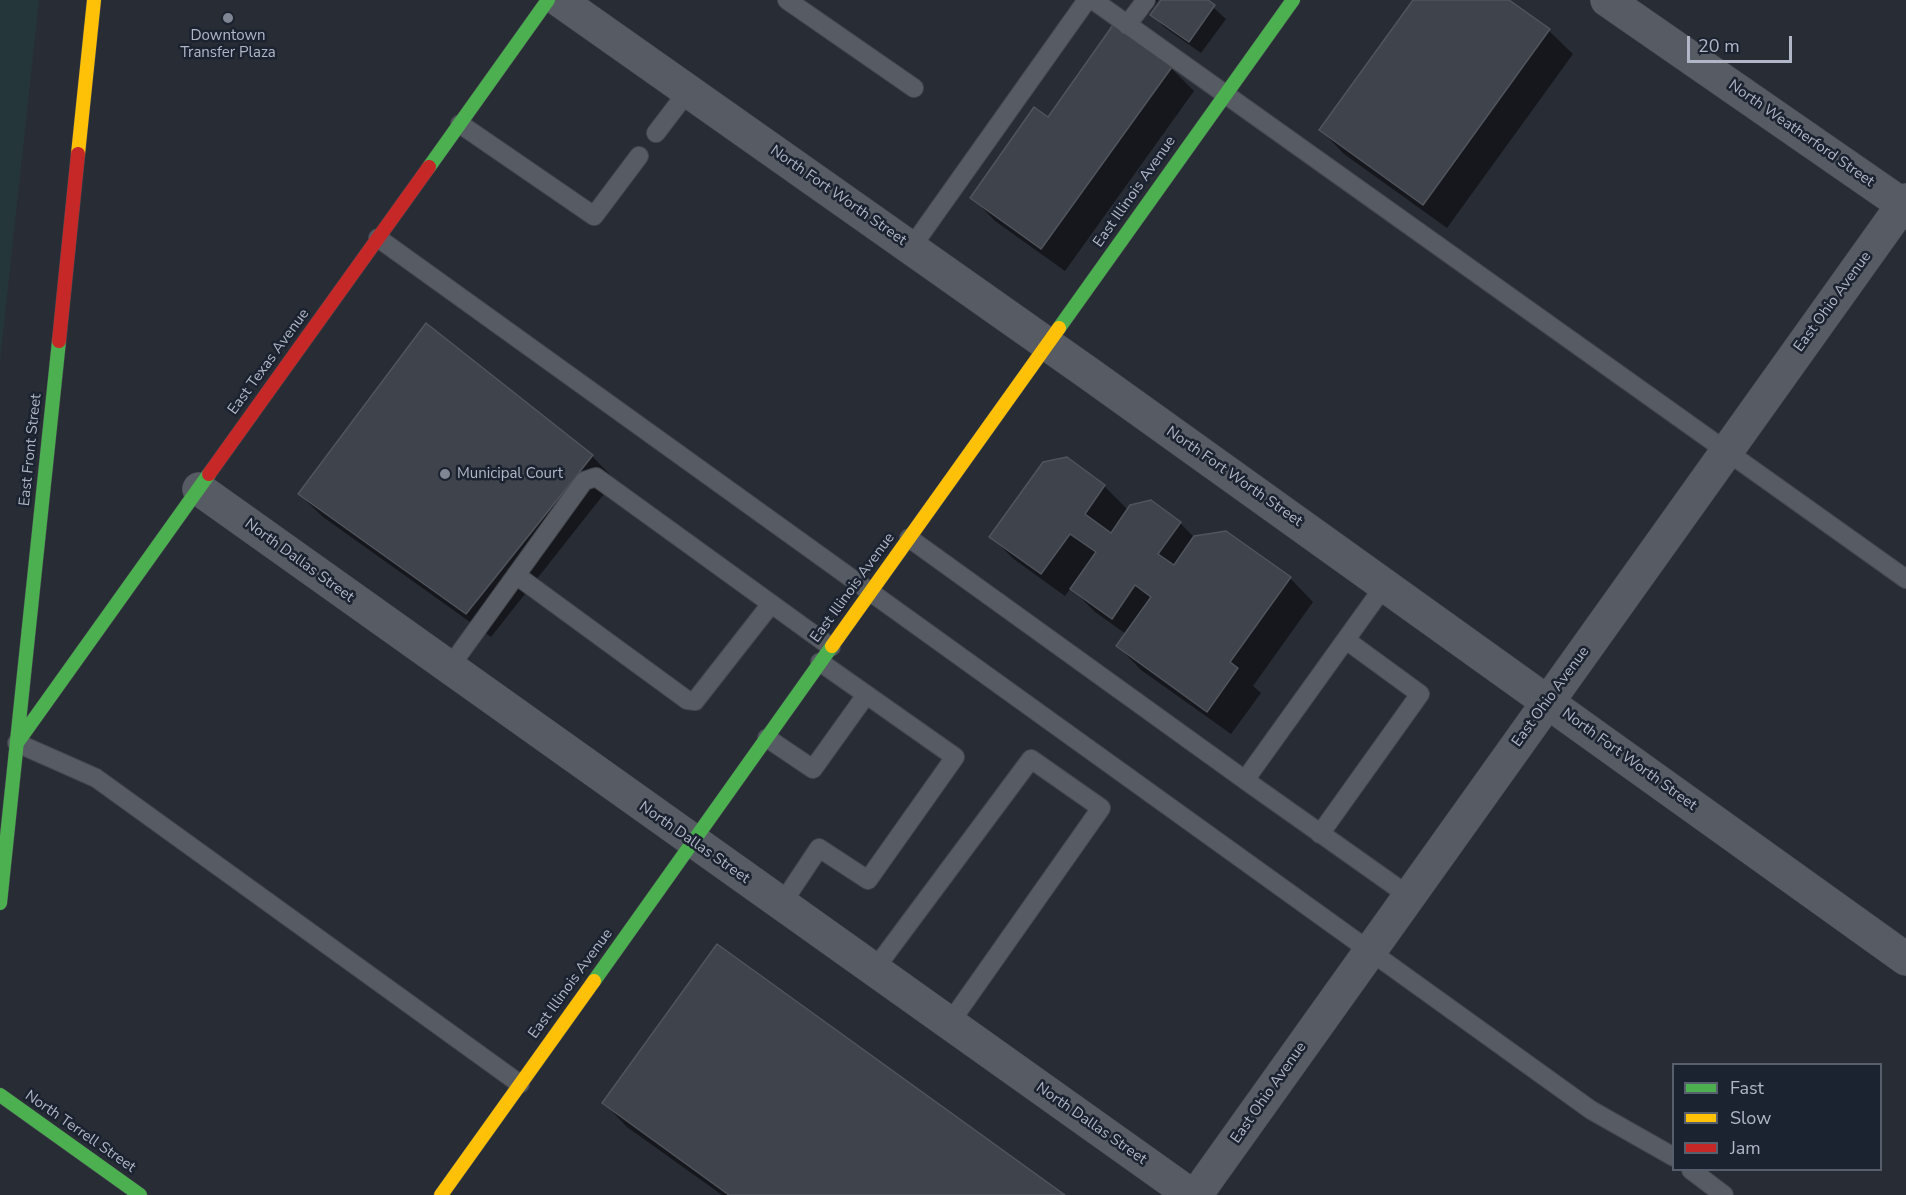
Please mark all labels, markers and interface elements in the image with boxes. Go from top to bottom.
marker: Downtown Transfer Plaza [221,11,235,25]
scale bar [1690,24,1795,62]
place label: Downtown Transfer Plaza [180,27,276,62]
text: 20 m [1698,34,1740,58]
street label: North Weatherford Street [1725,77,1877,191]
street label: East Illinois Avenue [1090,133,1180,251]
street label: North Fort Worth Street [766,142,910,250]
street label: East Ohio Avenue [1791,248,1875,356]
street label: East Texas Avenue [225,306,313,418]
street label: East Front Street [16,393,46,507]
street label: North Fort Worth Street [1162,423,1306,531]
place label: Municipal Court [457,465,563,483]
marker: Municipal Court [438,467,452,481]
street label: North Dallas Street [241,515,357,607]
street label: East Illinois Avenue [807,530,899,646]
street label: East Ohio Avenue [1509,643,1593,751]
street label: North Fort Worth Street [1558,705,1700,815]
street label: North Dallas Street [635,798,753,888]
street label: East Illinois Avenue [525,926,617,1042]
street label: East Ohio Avenue [1227,1039,1311,1147]
legend [1672,1063,1882,1171]
text: Fast [1730,1076,1764,1100]
street label: North Dallas Street [1032,1079,1150,1169]
street label: North Terrell Street [21,1087,139,1177]
text: Slow [1730,1106,1771,1130]
text: Jam [1730,1136,1761,1160]

